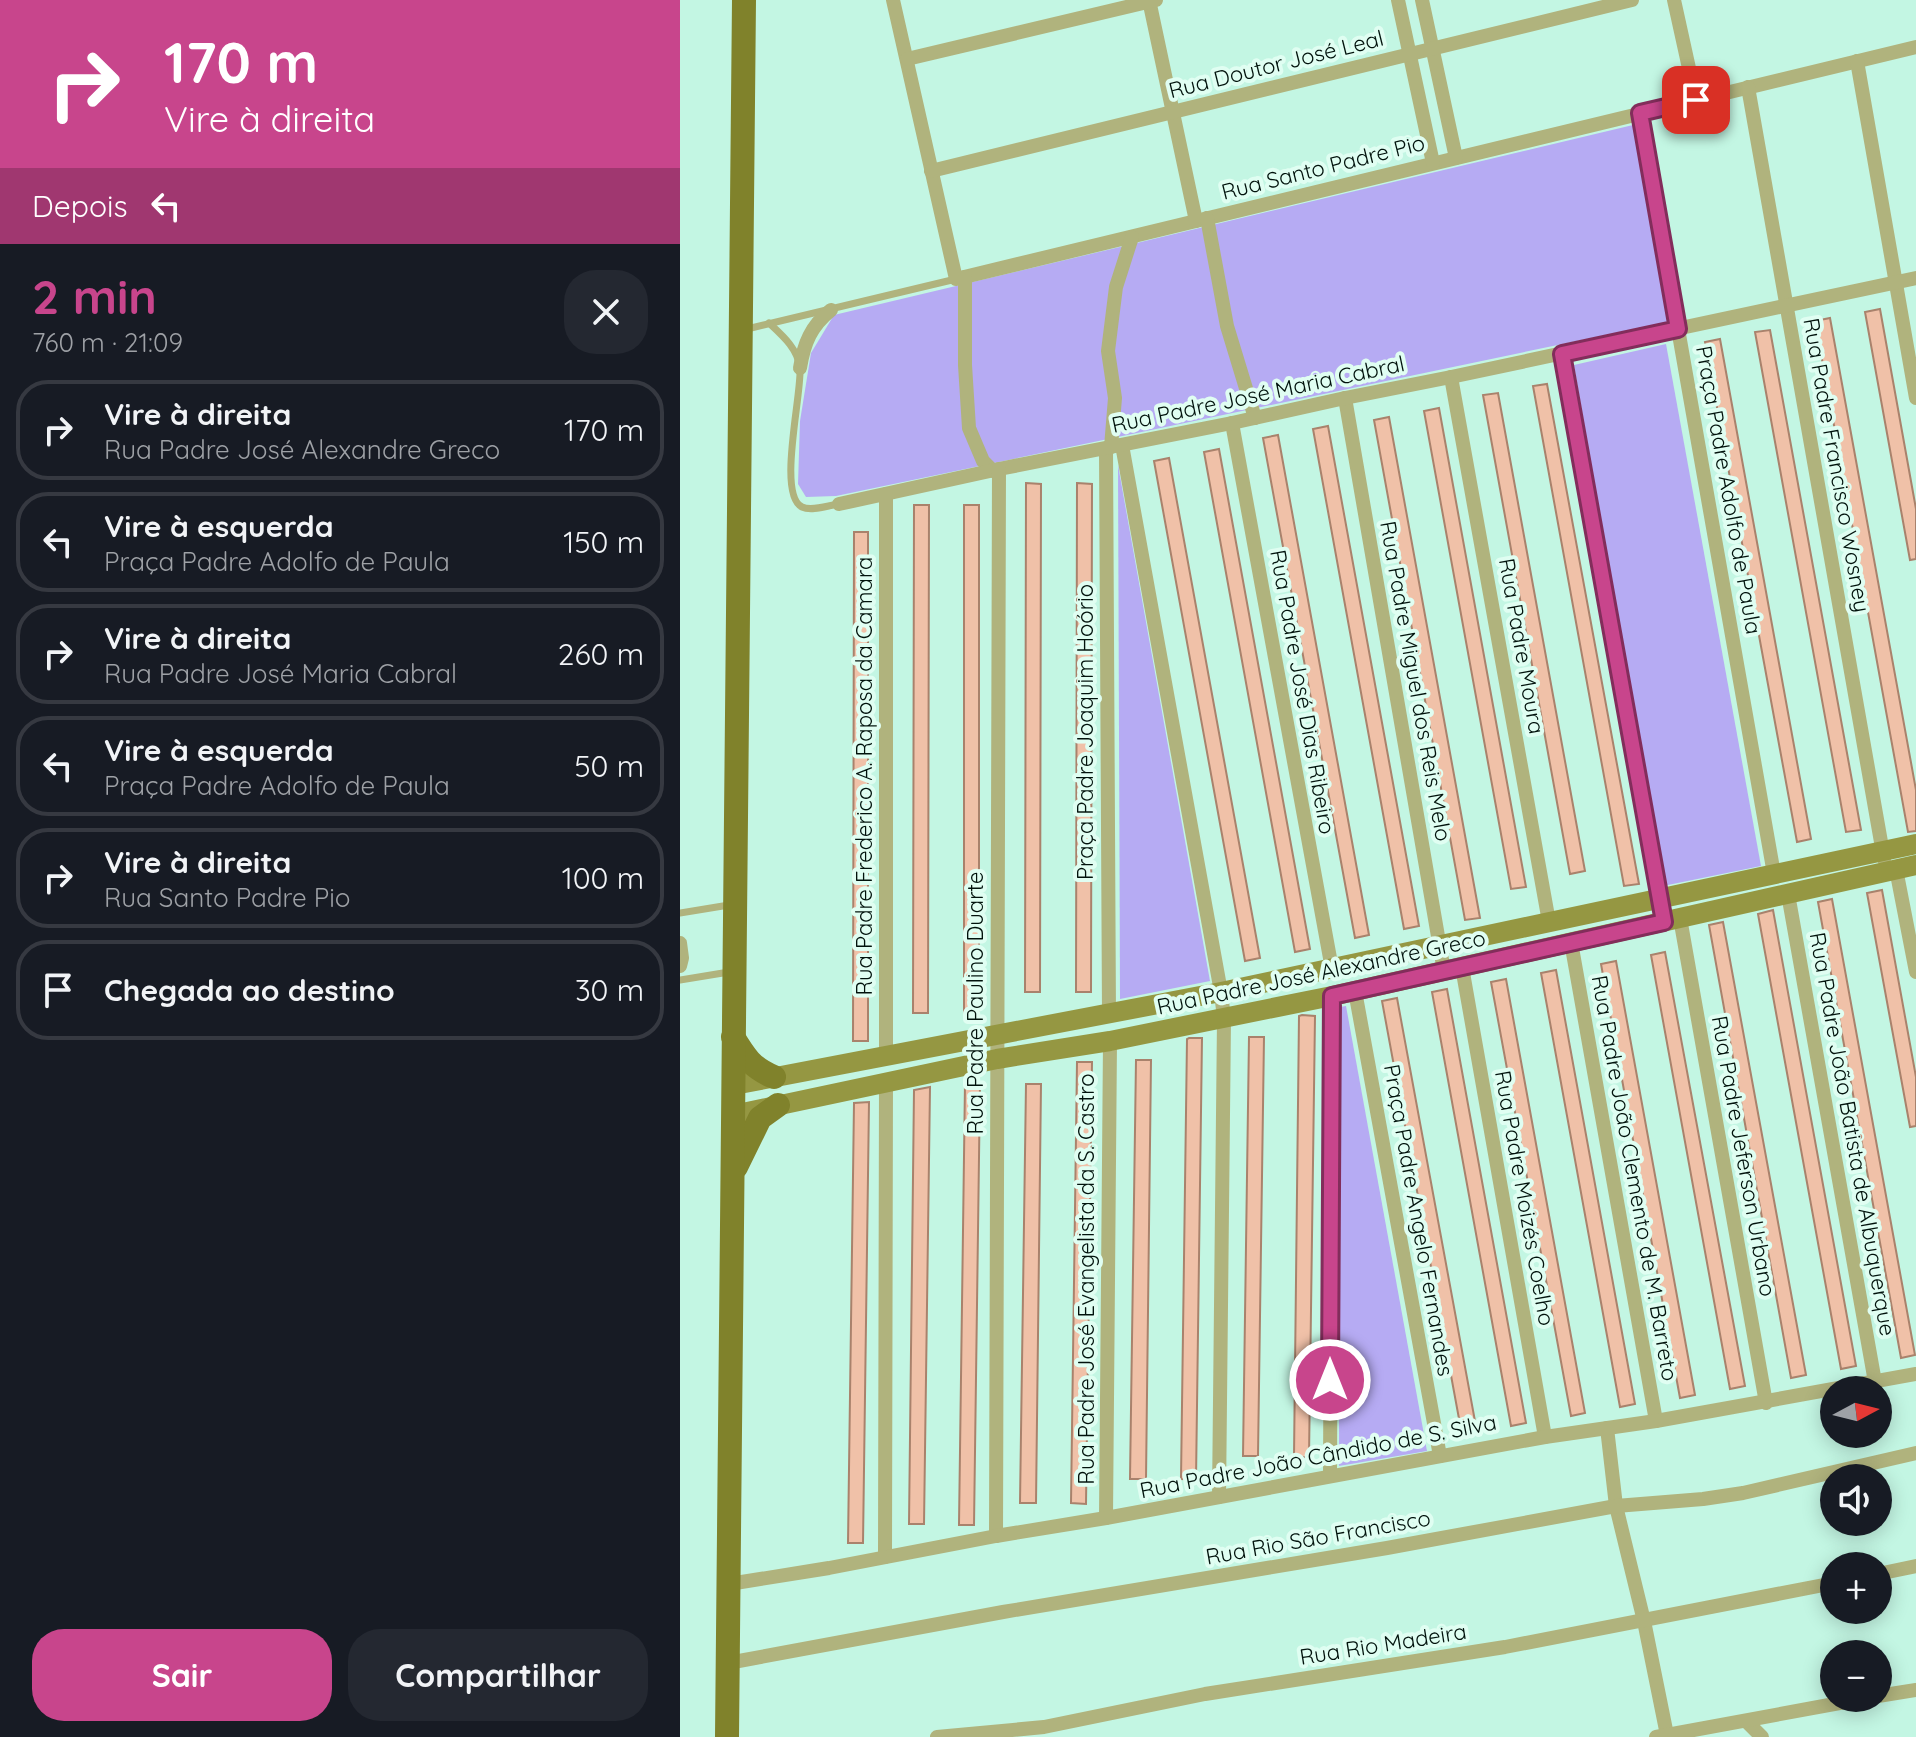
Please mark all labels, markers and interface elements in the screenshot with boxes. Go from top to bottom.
street label: Rua Doutor José Leal [1166,24,1386,104]
text: 170 m [164,27,318,97]
icon: right [32,32,136,136]
pin [1662,66,1730,134]
icon: arrive [1674,78,1718,122]
text: Vire à direita [164,96,375,141]
street label: Rua Santo Padre Pio [1218,128,1428,206]
icon: left [144,184,188,228]
text: Depois [32,187,128,225]
text: 2 min [32,266,157,326]
button: close [564,270,648,354]
street label: Rua Padre Francisco Wosney [1797,316,1877,614]
text: 760 m · 21:09 [32,326,183,359]
street label: Praça Padre Adolfo de Paula [1690,344,1768,636]
street label: Rua Padre José Maria Cabral [1109,349,1407,439]
text: Vire à direita [104,395,291,433]
icon: right [36,408,80,452]
text: 170 m [564,411,644,449]
text: Rua Padre José Alexandre Greco [104,433,500,466]
text: Vire à esquerda [104,507,333,545]
street label: Rua Padre Miguel dos Reis Melo [1374,519,1458,843]
icon: left [36,520,80,564]
text: 150 m [563,523,644,561]
text: Praça Padre Adolfo de Paula [104,545,450,578]
street label: Rua Padre José Dias Ribeiro [1264,548,1342,836]
street label: Rua Padre Moura [1493,556,1551,736]
street label: Rua Padre Frederico A. Raposa da Camara [850,557,878,995]
street label: Praça Padre Joaquim Hoório [1071,584,1099,880]
text: Vire à direita [104,619,291,657]
icon: right [36,632,80,676]
text: 260 m [558,635,644,673]
text: Rua Padre José Maria Cabral [104,657,457,690]
text: Vire à esquerda [104,731,333,769]
icon: left [36,744,80,788]
text: 50 m [574,747,644,785]
text: Praça Padre Adolfo de Paula [104,769,450,802]
text: Vire à direita [104,843,291,881]
icon: right [36,856,80,900]
text: 100 m [562,859,644,897]
street label: Rua Padre Paulino Duarte [961,872,989,1134]
text: Rua Santo Padre Pio [104,881,351,914]
street label: Rua Padre José Alexandre Greco [1154,923,1488,1021]
street label: Rua Padre João Batista de Albuquerque [1804,930,1902,1338]
icon: arrive [36,968,80,1012]
text: Chegada ao destino [104,971,395,1009]
text: 30 m [575,971,644,1009]
street label: Rua Padre João Clemento de M. Barreto [1585,973,1685,1383]
street label: Rua Padre Jeferson Urbano [1705,1013,1783,1299]
street label: Praça Padre Angelo Fernandes [1378,1062,1460,1378]
street label: Rua Padre Moizés Coelho [1489,1068,1561,1328]
street label: Rua Padre José Evangelista da S. Castro [1072,1073,1100,1485]
position arrow [1288,1338,1372,1422]
north arrow [1820,1376,1892,1448]
map controls [1820,1376,1892,1712]
street label: Rua Padre João Cândido de S. Silva [1137,1408,1499,1504]
button: sound [1820,1464,1892,1536]
street label: Rua Rio São Francisco [1203,1503,1433,1571]
button: + [1820,1552,1892,1624]
street label: Rua Rio Madeira [1298,1617,1468,1671]
button: Sair [32,1629,332,1721]
button: Compartilhar [348,1629,648,1721]
button: − [1820,1640,1892,1712]

